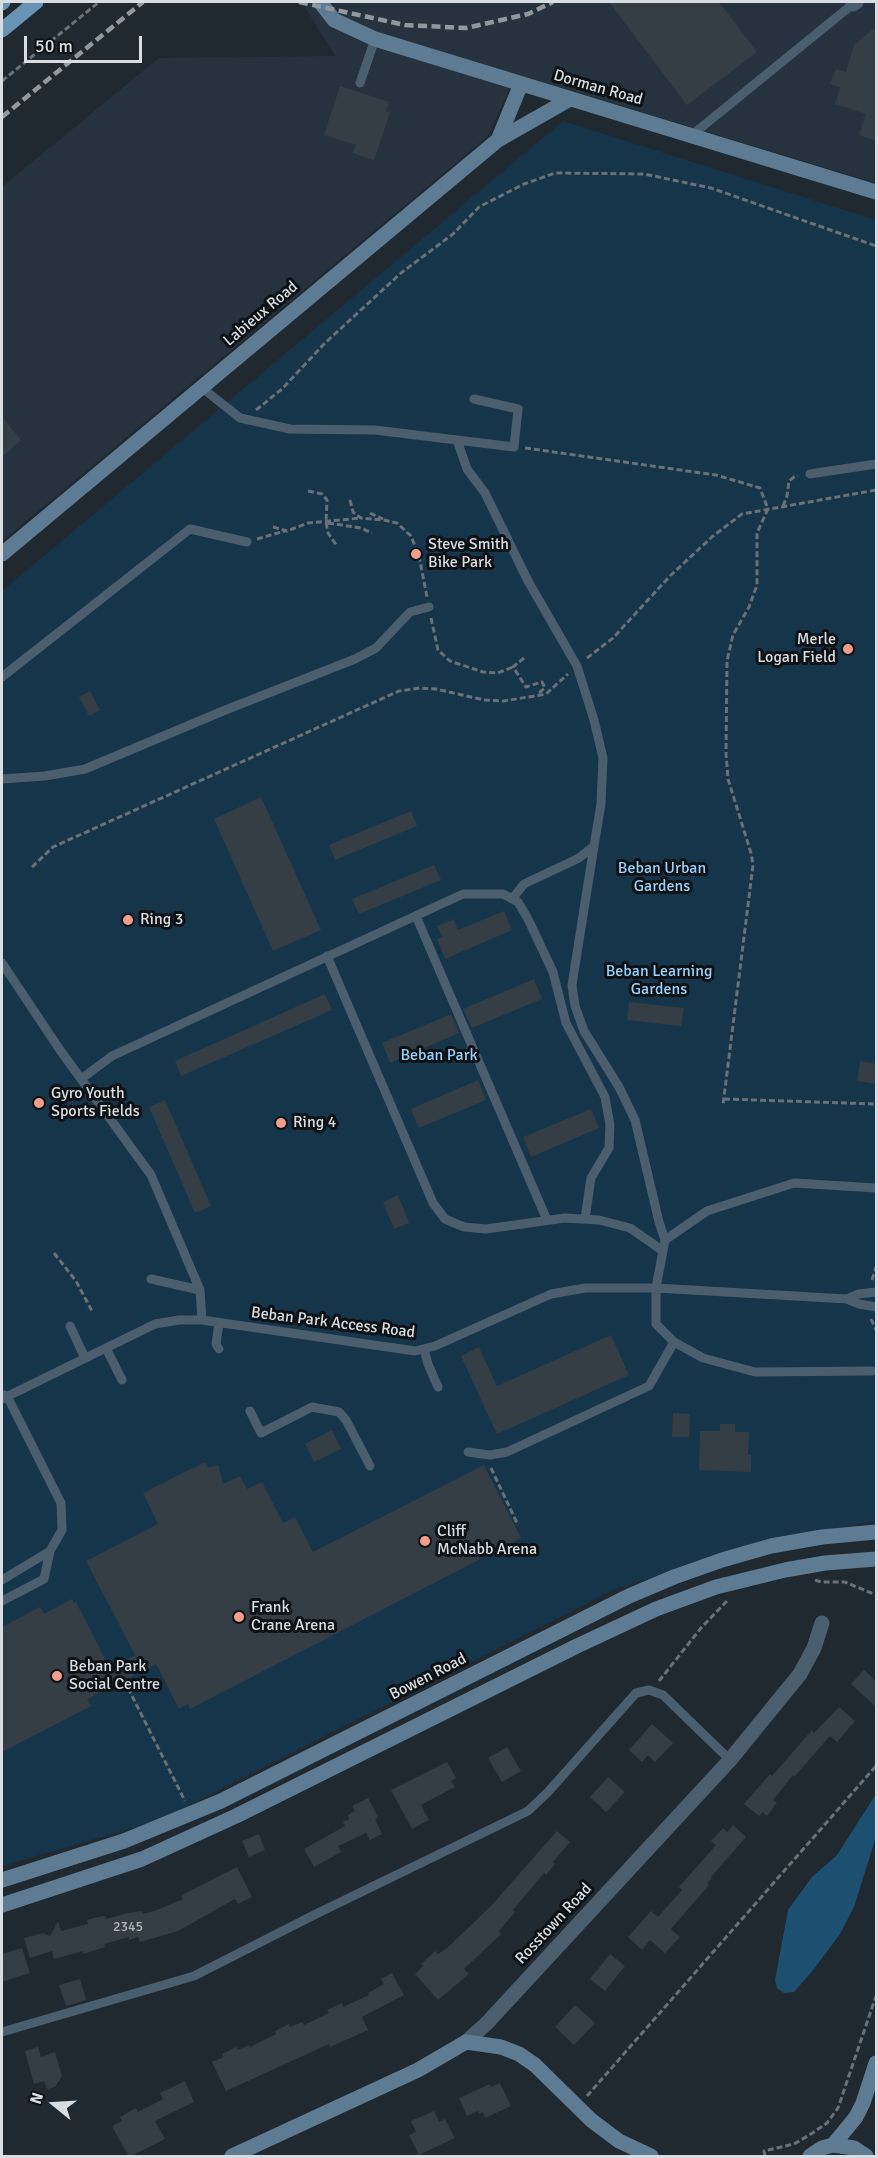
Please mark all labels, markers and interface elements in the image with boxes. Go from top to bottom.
scale bar [27,24,146,62]
text: 50 m [35,35,73,57]
street label: Dorman Road [551,66,645,110]
street label: Labieux Road [220,277,302,351]
place label: Steve Smith Bike Park [428,535,509,573]
marker: Steve Smith Bike Park [409,547,423,561]
place label: Merle Logan Field [757,630,836,668]
marker: Merle Logan Field [841,642,855,656]
park label: Beban Urban Gardens [618,859,706,897]
place label: Ring 3 [140,910,183,930]
marker: Ring 3 [121,913,135,927]
park label: Beban Learning Gardens [606,962,712,1000]
park label: Beban Park [400,1046,478,1066]
place label: Gyro Youth Sports Fields [51,1084,140,1122]
marker: Gyro Youth Sports Fields [32,1096,46,1110]
place label: Ring 4 [293,1113,336,1133]
marker: Ring 4 [274,1116,288,1130]
street label: Beban Park Access Road [250,1303,416,1343]
place label: Cliff McNabb Arena [437,1522,537,1560]
marker: Cliff McNabb Arena [418,1534,432,1548]
place label: Frank Crane Arena [251,1598,335,1636]
marker: Frank Crane Arena [232,1610,246,1624]
street label: Bowen Road [386,1649,470,1705]
place label: Beban Park Social Centre [69,1657,160,1695]
marker: Beban Park Social Centre [50,1669,64,1683]
street label: Rosstown Road [512,1880,596,1968]
house number: 2345 [113,1919,143,1935]
north arrow [24,2074,84,2134]
text: N [26,2090,48,2107]

